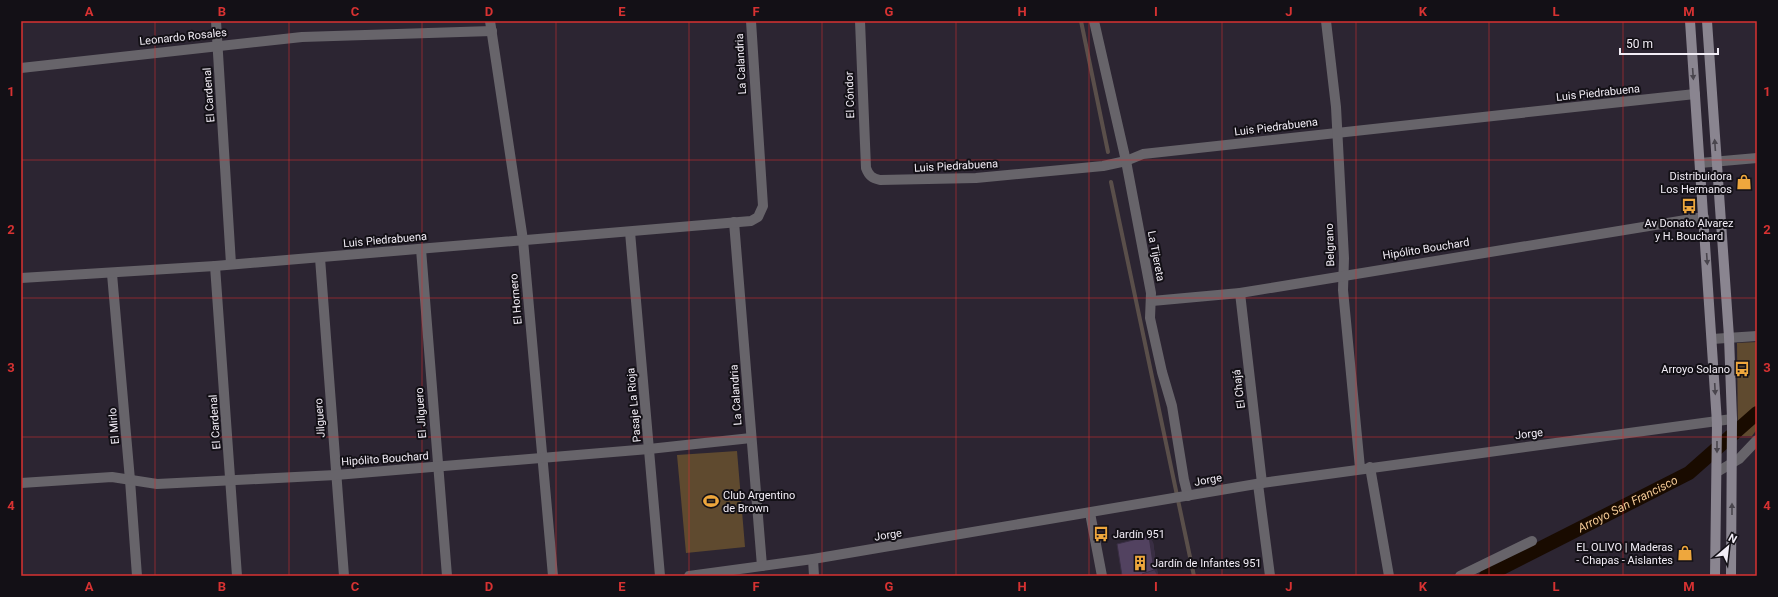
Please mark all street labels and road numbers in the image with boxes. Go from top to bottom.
street label: Leonardo Rosales [139,26,228,48]
street label: La Calandria [733,33,749,95]
street label: El Cardenal [201,67,217,123]
street label: El Cóndor [843,71,857,119]
street label: Luis Piedrabuena [1555,82,1641,104]
street label: Luis Piedrabuena [1233,115,1319,139]
street label: Luis Piedrabuena [914,157,998,175]
street label: Belgrano [1323,223,1337,267]
street label: Luis Piedrabuena [343,230,427,250]
street label: La Tijereta [1145,230,1167,282]
street label: Hipólito Bouchard [1382,236,1470,262]
street label: El Hornero [507,273,525,325]
street label: La Calandria [727,364,745,426]
street label: Pasaje La Rioja [624,367,644,443]
street label: El Chajá [1230,369,1248,409]
street label: El Jilguero [413,387,429,439]
street label: El Cardenal [207,394,223,450]
street label: Jilguero [312,398,328,438]
street label: El Mirlo [106,407,122,445]
street label: Jorge [1514,426,1544,442]
street label: Hipólito Bouchard [341,449,429,469]
street label: Jorge [1193,471,1223,489]
street label: Jorge [873,526,903,544]

